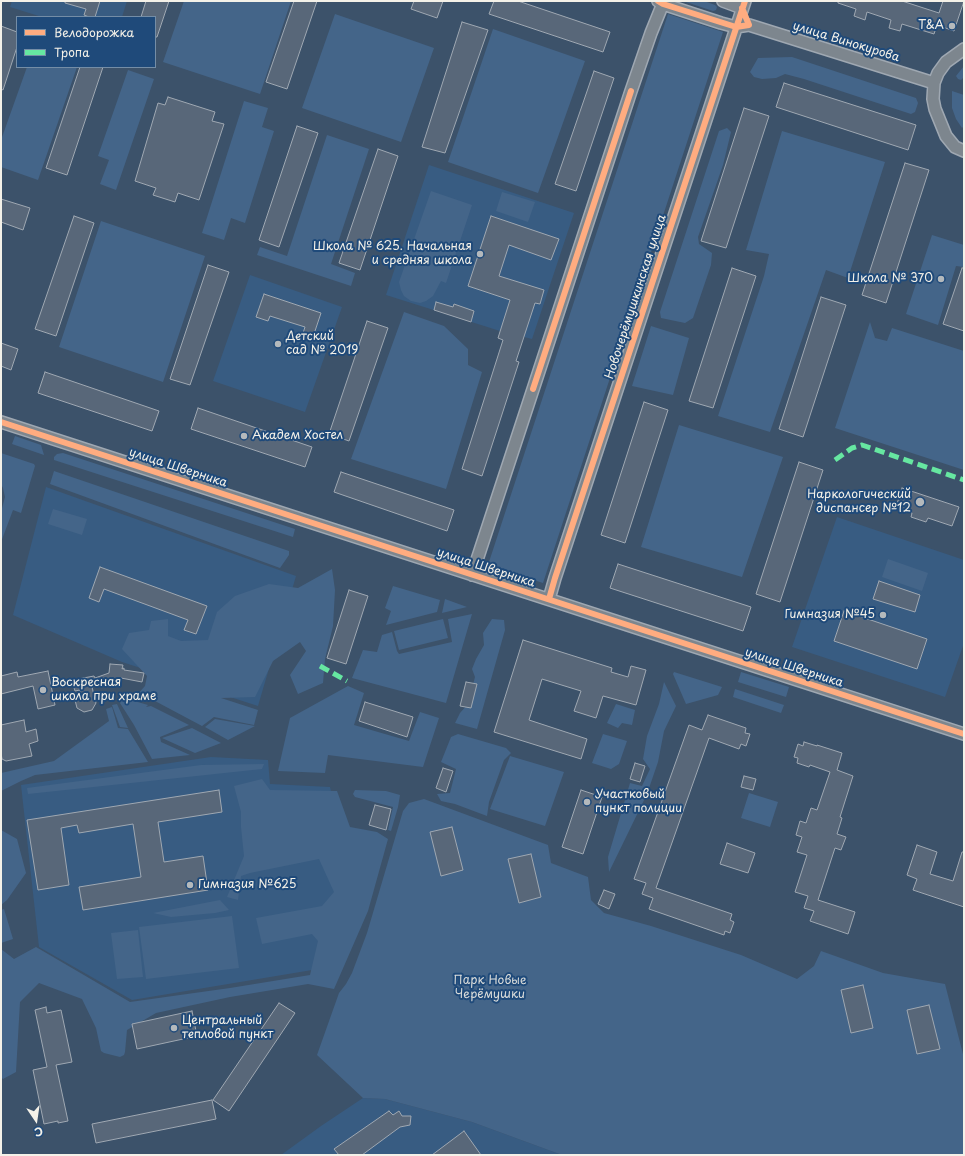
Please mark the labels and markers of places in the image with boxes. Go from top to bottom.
place label: T&A [918,19,944,33]
marker: T&A [947,21,957,31]
place label: Школа № 625. Начальная и средняя школа [313,240,472,268]
marker: Школа № 625. Начальная и средняя школа [475,249,485,259]
place label: Школа № 370 [847,272,933,286]
marker: Школа № 370 [936,274,946,284]
place label: Детский сад № 2019 [286,330,358,358]
marker: Детский сад № 2019 [273,339,283,349]
place label: Академ Хостел [252,429,343,443]
marker: Академ Хостел [239,431,249,441]
place label: Наркологический диспансер №12 [807,488,911,516]
marker: Наркологический диспансер №12 [914,496,926,508]
place label: Гимназия №45 [784,608,875,622]
marker: Гимназия №45 [878,610,888,620]
place label: Воскресная школа при храме [51,676,156,704]
marker: Воскресная школа при храме [38,685,48,695]
place label: Участковый пункт полиции [595,788,682,816]
marker: Участковый пункт полиции [582,797,592,807]
place label: Гимназия №625 [198,878,296,892]
marker: Гимназия №625 [185,880,195,890]
place label: Центральный тепловой пункт [182,1014,273,1042]
marker: Центральный тепловой пункт [169,1023,179,1033]

